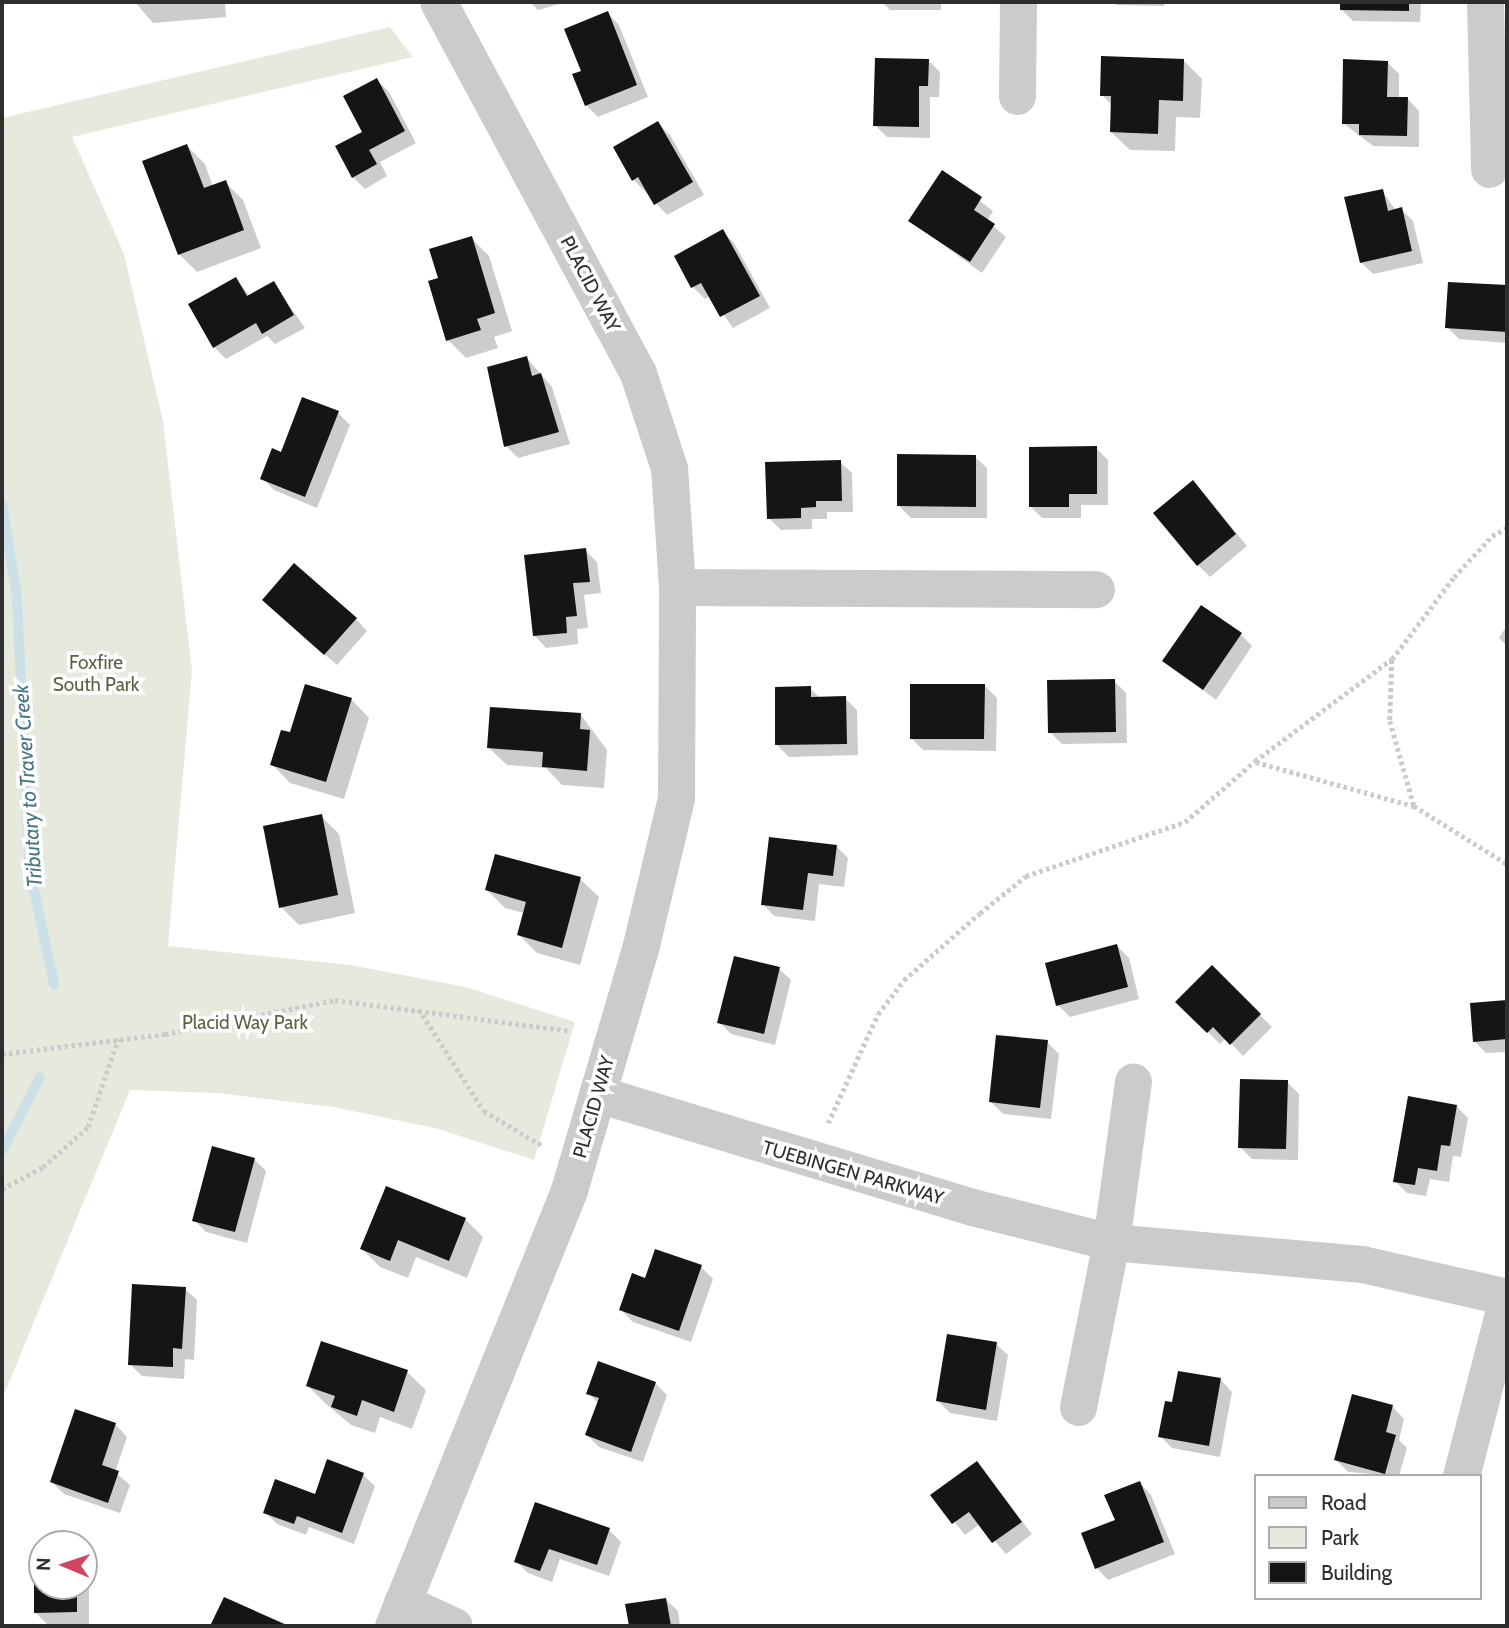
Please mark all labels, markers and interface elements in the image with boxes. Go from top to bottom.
street label: PLACID WAY [555,232,625,336]
park label: Foxfire South Park [53,652,139,696]
water label: Tributary to Traver Creek [8,684,48,888]
park label: Placid Way Park [182,1012,308,1034]
street label: PLACID WAY [569,1053,619,1161]
street label: TUEBINGEN PARKWAY [760,1136,946,1210]
legend [1254,1474,1481,1600]
text: Road [1321,1490,1367,1515]
text: Park [1321,1525,1359,1550]
north arrow [28,1530,98,1600]
text: N [32,1557,55,1571]
text: Building [1321,1560,1392,1585]

